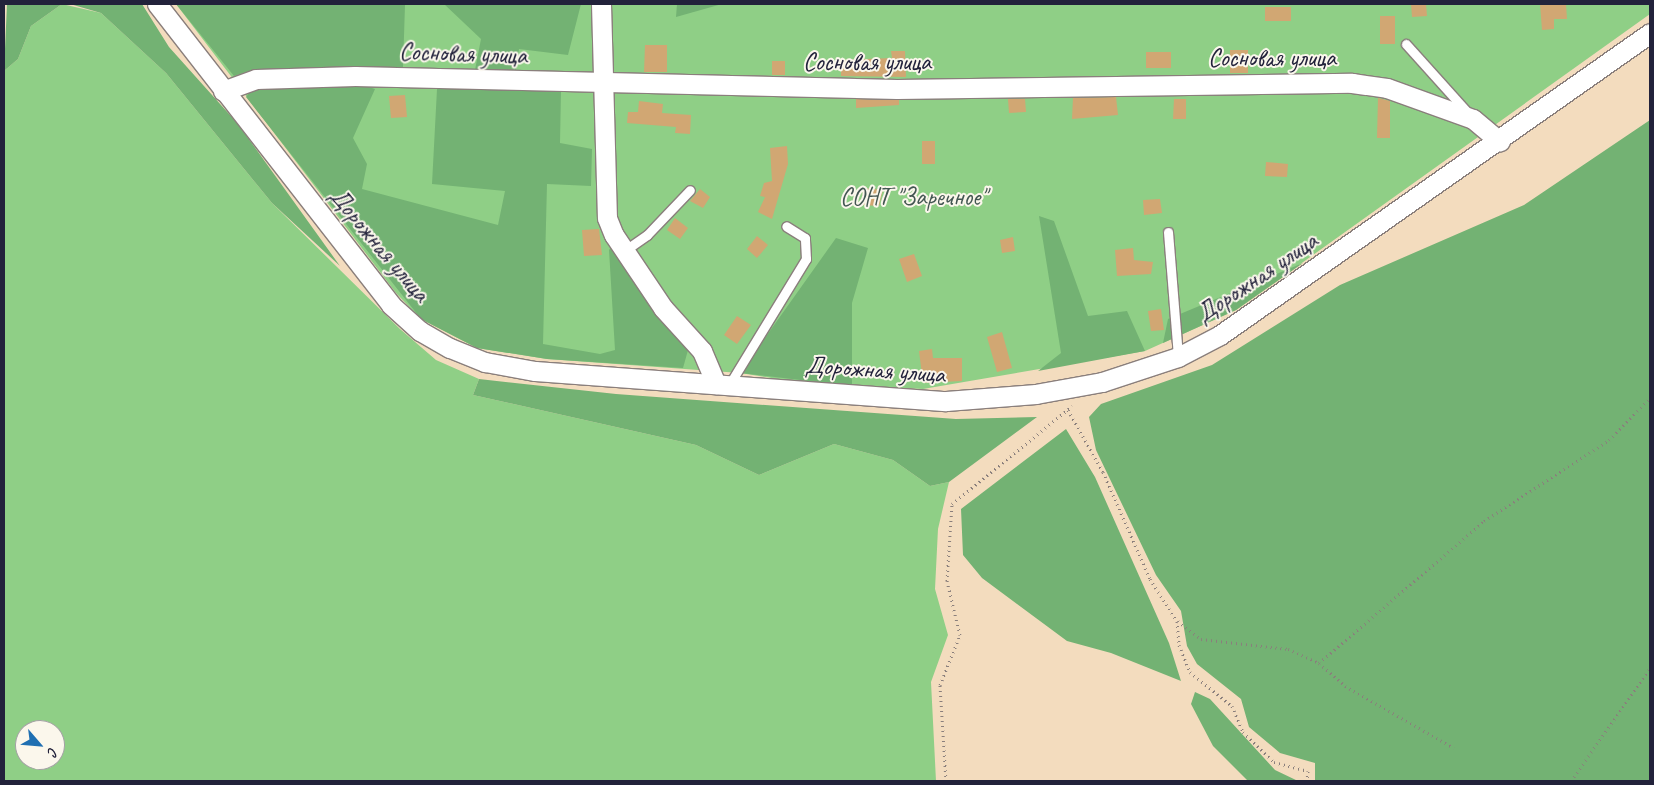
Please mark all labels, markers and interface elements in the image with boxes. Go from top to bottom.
street label: Сосновая улица [398,37,528,71]
street label: Сосновая улица [1207,43,1337,73]
street label: Сосновая улица [802,47,932,77]
street label: Дорожная улица [322,181,436,309]
park label: СОНТ "Заречное" [840,182,986,212]
street label: Дорожная улица [1190,226,1324,330]
street label: Дорожная улица [803,350,947,390]
north arrow [15,720,65,770]
text: С [44,745,62,759]

